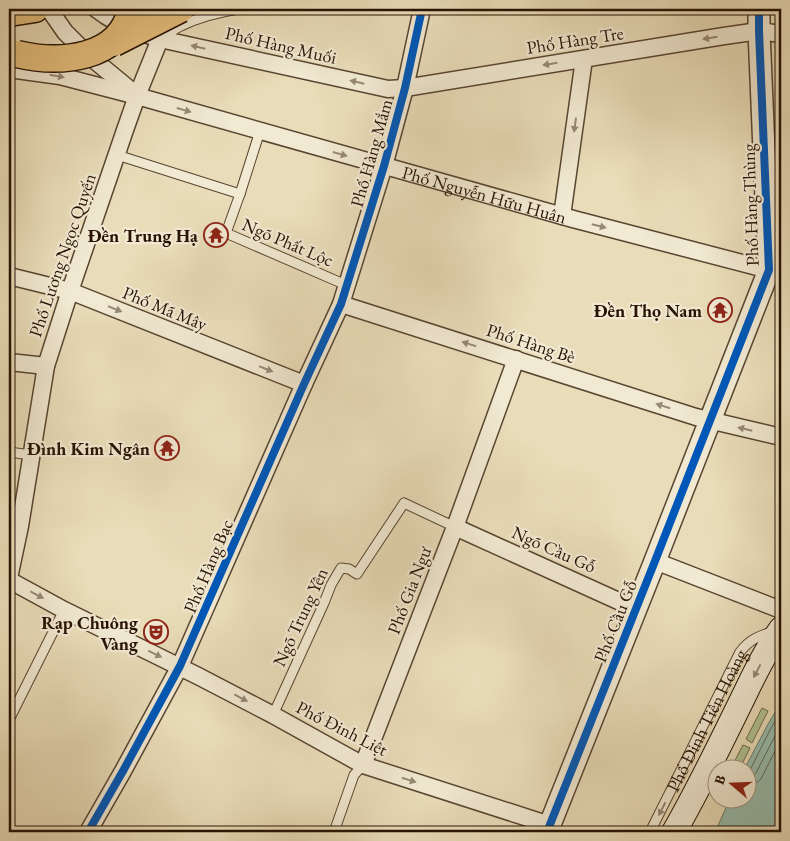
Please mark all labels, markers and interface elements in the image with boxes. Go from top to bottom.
street label: Phố Hàng Muối [223,21,339,69]
street label: Phố Hàng Tre [525,21,625,59]
one-way arrow [702,34,718,42]
one-way arrow [191,43,206,51]
one-way arrow [542,61,558,69]
one-way arrow [49,72,65,80]
one-way arrow [349,78,364,86]
street label: Phố Hàng Mắm [345,96,397,210]
one-way arrow [177,106,192,114]
one-way arrow [571,117,579,133]
street label: Phố Hàng Thùng [736,143,764,267]
one-way arrow [333,151,348,159]
street label: Phố Nguyễn Hữu Huân [400,160,570,228]
street label: Phố Lương Ngọc Quyến [23,170,101,340]
street label: Ngõ Phất Lộc [239,212,337,272]
temple icon: Đền Trung Hạ [203,222,229,248]
one-way arrow [592,223,607,231]
place label: Đền Trung Hạ [88,224,198,247]
street label: Phố Mã Mây [119,281,211,335]
temple icon: Đền Thọ Nam [707,297,733,323]
place label: Đền Thọ Nam [594,299,702,322]
one-way arrow [108,305,123,313]
street label: Phố Hàng Bè [484,318,578,368]
one-way arrow [462,340,477,347]
one-way arrow [259,365,274,373]
one-way arrow [655,401,670,409]
one-way arrow [738,425,753,433]
temple icon: Đình Kim Ngân [154,435,180,461]
place label: Đình Kim Ngân [27,437,150,460]
street label: Phố Hàng Bạc [178,516,238,616]
street label: Ngõ Cầu Gỗ [508,520,600,578]
street label: Phố Gia Ngư [382,542,437,637]
street label: Ngõ Trung Yên [267,563,333,670]
street label: Phố Cầu Gỗ [588,576,642,666]
one-way arrow [29,591,44,599]
place label: Rạp Chuông Vàng [41,611,139,655]
theatre icon: Rạp Chuông Vàng [143,619,169,645]
street label: Phố Đinh Tiên Hoàng [661,645,751,795]
one-way arrow [148,651,162,659]
one-way arrow [752,664,761,678]
one-way arrow [234,694,249,702]
street label: Phố Đinh Liệt [292,695,392,761]
north arrow [708,758,758,808]
text: B [710,772,730,787]
one-way arrow [402,777,417,784]
one-way arrow [658,801,666,816]

